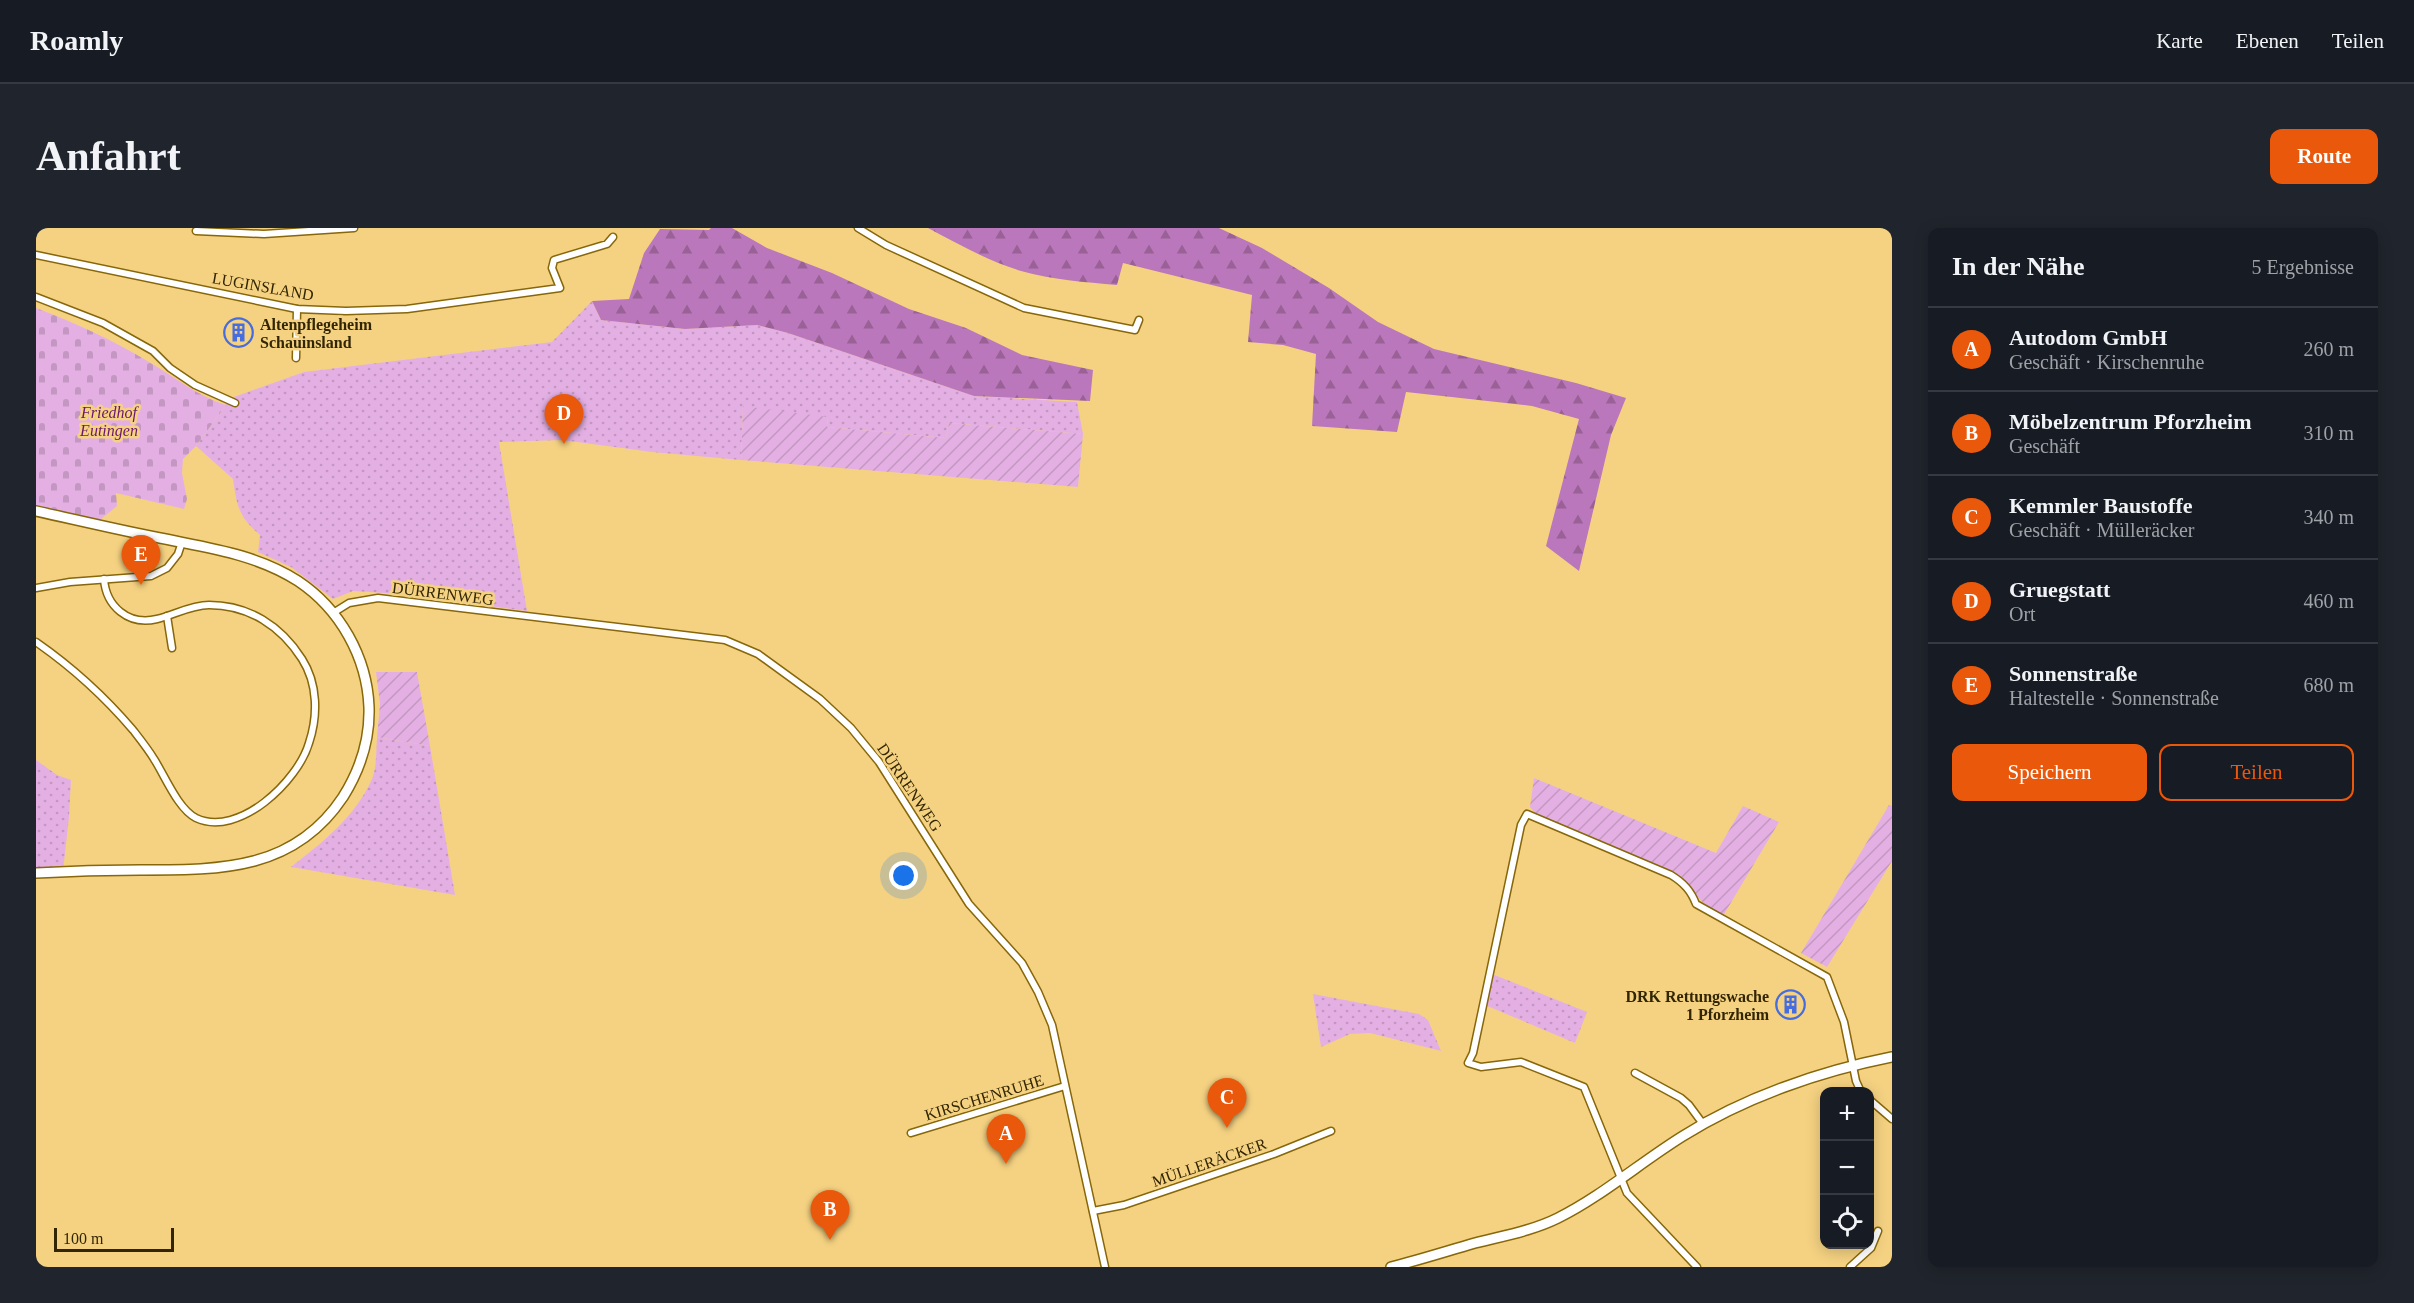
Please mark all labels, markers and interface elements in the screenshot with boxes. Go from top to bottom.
text: Roamly [30,25,123,56]
text: Karte [2156,29,2203,53]
text: Ebenen [2236,29,2299,53]
text: Teilen [2332,29,2384,53]
button: Route [2270,129,2378,184]
text: Anfahrt [36,133,181,179]
text: In der Nähe [1952,252,2084,281]
text: 5 Ergebnisse [2252,256,2354,278]
street label: LUGINSLAND [211,269,315,304]
place label: Altenpflegeheim Schauinsland [260,316,373,351]
building icon: Altenpflegeheim Schauinsland [223,317,255,349]
text: Autodom GmbH [2009,325,2167,350]
text: A [1964,338,1979,360]
text: 260 m [2303,338,2354,360]
text: Geschäft · Kirschenruhe [2009,351,2204,373]
pin: D [544,394,584,444]
park label: Friedhof Eutingen [79,404,140,440]
text: Möbelzentrum Pforzheim [2009,409,2252,434]
text: B [1965,422,1978,444]
text: 310 m [2303,422,2354,444]
text: Geschäft [2009,435,2080,457]
text: Kemmler Baustoffe [2009,493,2193,518]
text: C [1964,506,1979,528]
text: 340 m [2303,506,2354,528]
text: Geschäft · Mülleräcker [2009,519,2194,541]
pin: E [122,536,160,585]
text: Gruegstatt [2009,577,2110,602]
street label: DÜRRENWEG [391,579,495,608]
text: D [1964,590,1979,612]
text: 460 m [2303,590,2354,612]
text: Ort [2009,603,2036,625]
text: Sonnenstraße [2009,661,2137,686]
text: E [1965,674,1978,696]
text: 680 m [2303,674,2354,696]
text: Haltestelle · Sonnenstraße [2009,687,2219,709]
street label: DÜRRENWEG [874,740,945,835]
button: Speichern [1952,744,2147,801]
button: Teilen [2159,744,2354,801]
your location [889,861,918,890]
place label: DRK Rettungswache 1 Pforzheim [1625,988,1770,1023]
building icon: DRK Rettungswache 1 Pforzheim [1774,989,1806,1021]
street label: KIRSCHENRUHE [923,1071,1046,1124]
pin: C [1208,1078,1246,1128]
map controls [1820,1087,1874,1249]
button: + [1820,1087,1874,1141]
pin: A [986,1114,1026,1164]
street label: MÜLLERÄCKER [1150,1135,1269,1190]
button: − [1820,1141,1874,1195]
pin: B [810,1190,850,1240]
button: locate [1820,1195,1874,1249]
scale bar [54,1225,174,1252]
text: 100 m [63,1230,103,1247]

